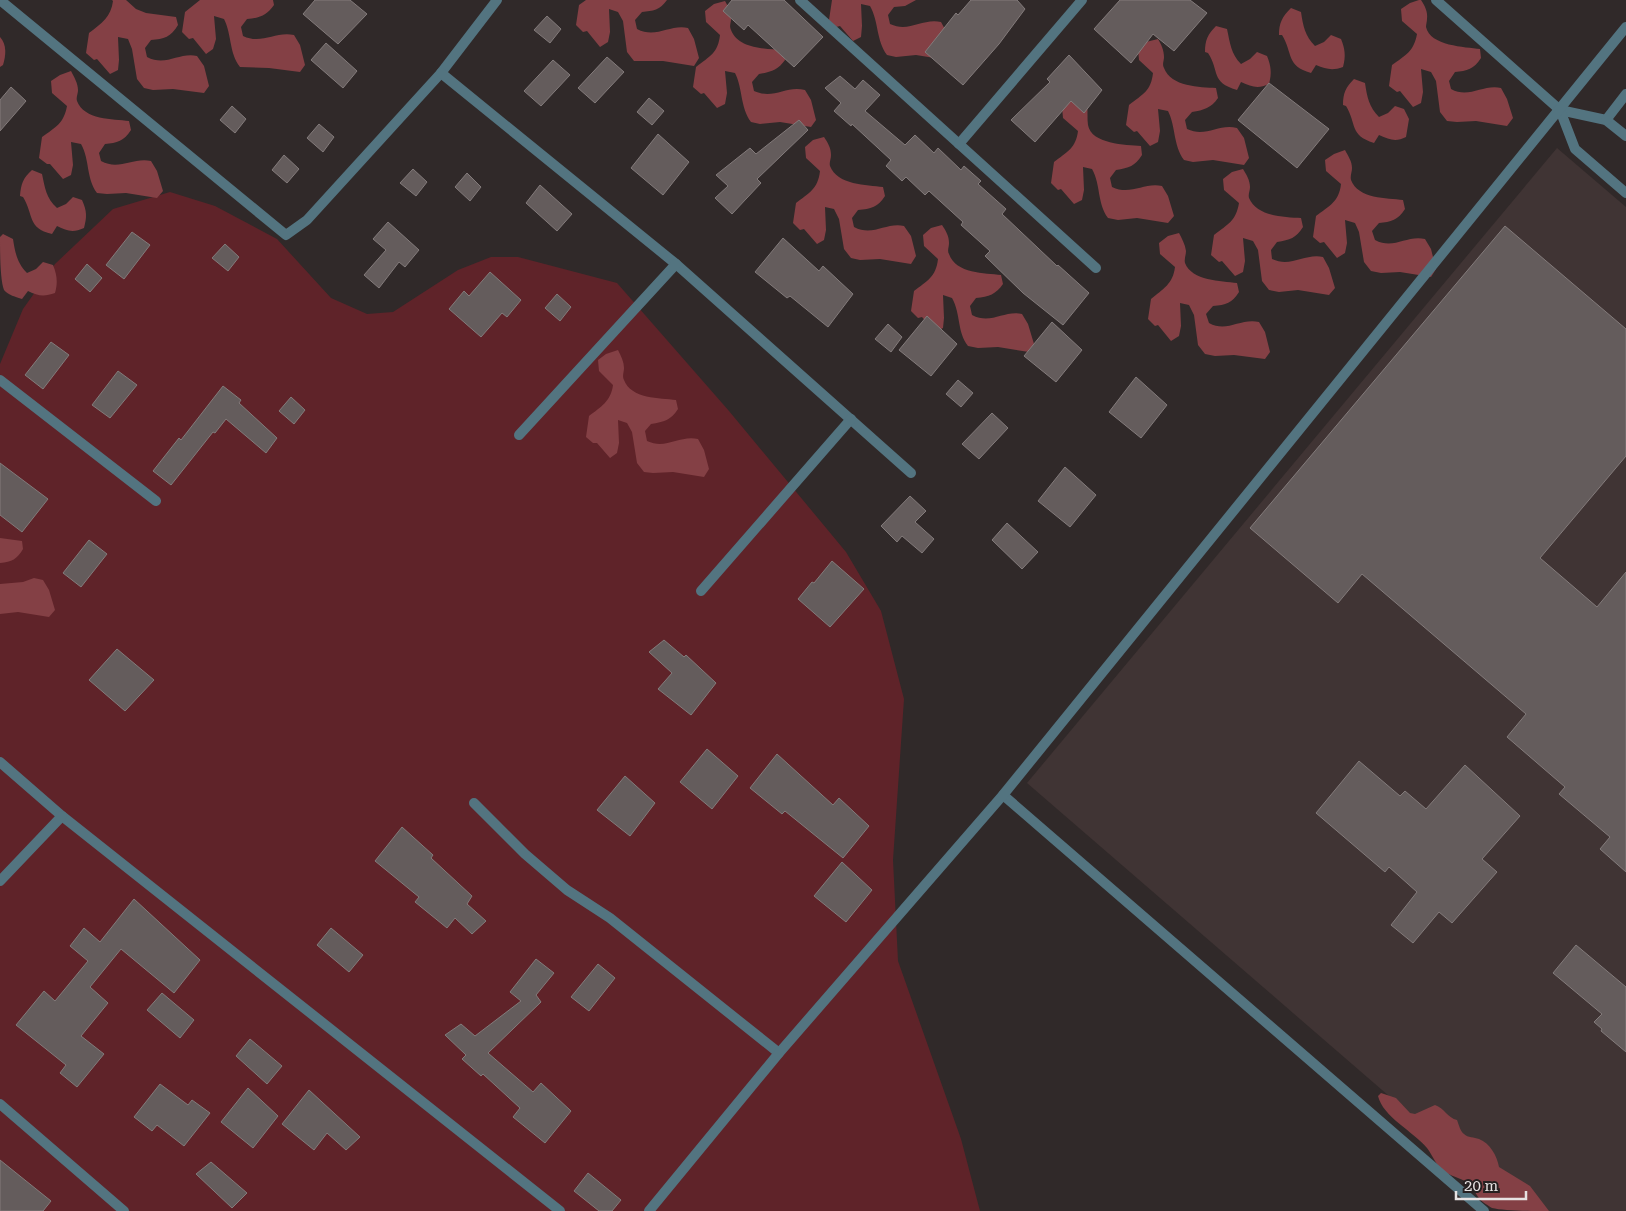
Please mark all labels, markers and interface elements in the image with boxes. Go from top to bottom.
scale bar [1456,1168,1526,1200]
text: 20 m [1464,1177,1499,1195]

